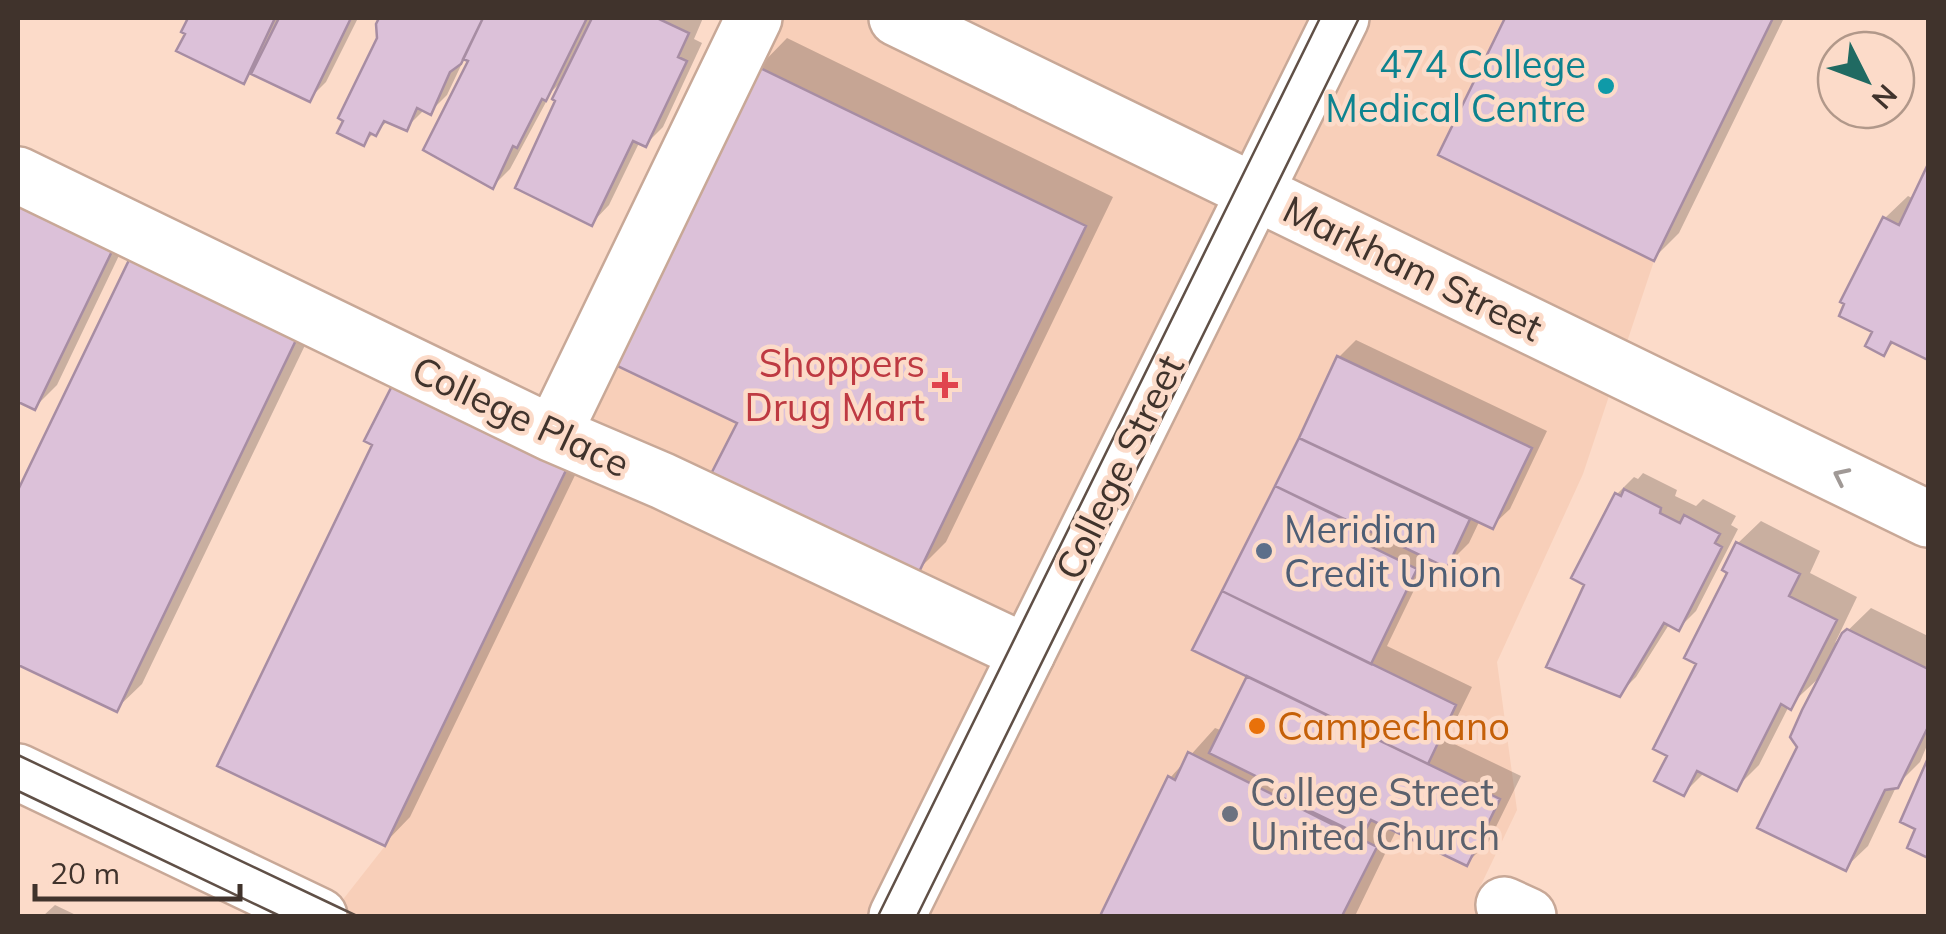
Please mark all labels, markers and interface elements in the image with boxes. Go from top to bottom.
north arrow [1816,30,1916,130]
place label: 474 College Medical Centre [1325,40,1586,132]
marker: 474 College Medical Centre [1595,75,1617,97]
text: N [1865,77,1905,117]
street label: Markham Street [1276,185,1550,351]
place label: Shoppers Drug Mart [745,339,925,431]
street label: College Place [405,345,637,487]
street label: College Street [1044,347,1194,587]
marker: Shoppers Drug Mart [934,374,956,396]
one-way arrow [1833,468,1851,488]
place label: Meridian Credit Union [1284,505,1502,597]
marker: Meridian Credit Union [1253,540,1275,562]
place label: Campechano [1277,702,1510,750]
marker: Campechano [1246,715,1268,737]
place label: College Street United Church [1250,768,1500,860]
marker: College Street United Church [1219,803,1241,825]
scale bar [35,839,240,901]
text: 20 m [50,854,120,892]

